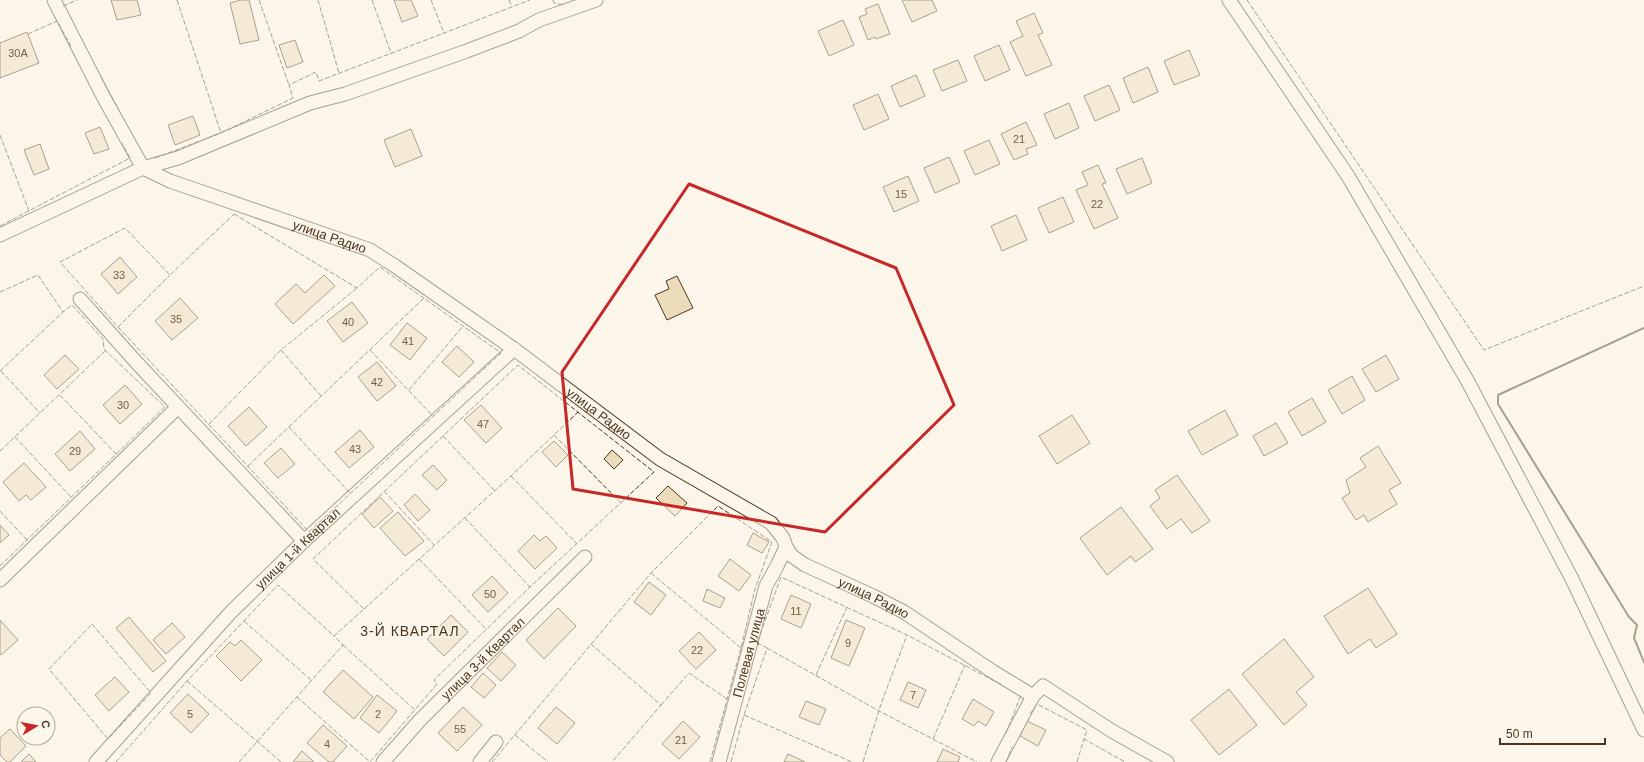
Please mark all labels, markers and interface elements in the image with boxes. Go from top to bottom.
house number: 30А [8,47,28,59]
house number: 21 [1013,133,1025,145]
house number: 15 [895,188,907,200]
house number: 22 [1091,198,1103,210]
street label: улица Радио [291,216,368,256]
house number: 33 [113,269,125,281]
house number: 35 [170,313,182,325]
house number: 40 [342,316,354,328]
house number: 41 [402,335,414,347]
house number: 42 [371,376,383,388]
street label: улица Радио [564,384,634,442]
house number: 30 [117,399,129,411]
house number: 47 [477,418,489,430]
house number: 43 [349,443,361,455]
house number: 29 [69,445,81,457]
street label: улица 1-й Квартал [252,505,343,592]
street label: улица Радио [836,574,912,621]
house number: 50 [484,588,496,600]
house number: 11 [790,605,802,617]
street label: Полевая улица [729,606,767,699]
street label: улица 3-й Квартал [438,614,527,702]
district label: 3-Й КВАРТАЛ [360,622,460,639]
house number: 9 [845,637,851,649]
house number: 22 [691,644,703,656]
house number: 7 [910,689,916,701]
north arrow [16,706,56,746]
house number: 5 [187,708,193,720]
house number: 2 [375,708,381,720]
text: С [39,719,52,729]
scale bar [1500,720,1605,746]
house number: 55 [454,723,466,735]
text: 50 m [1506,727,1533,741]
house number: 21 [675,734,687,746]
house number: 4 [324,738,330,750]

